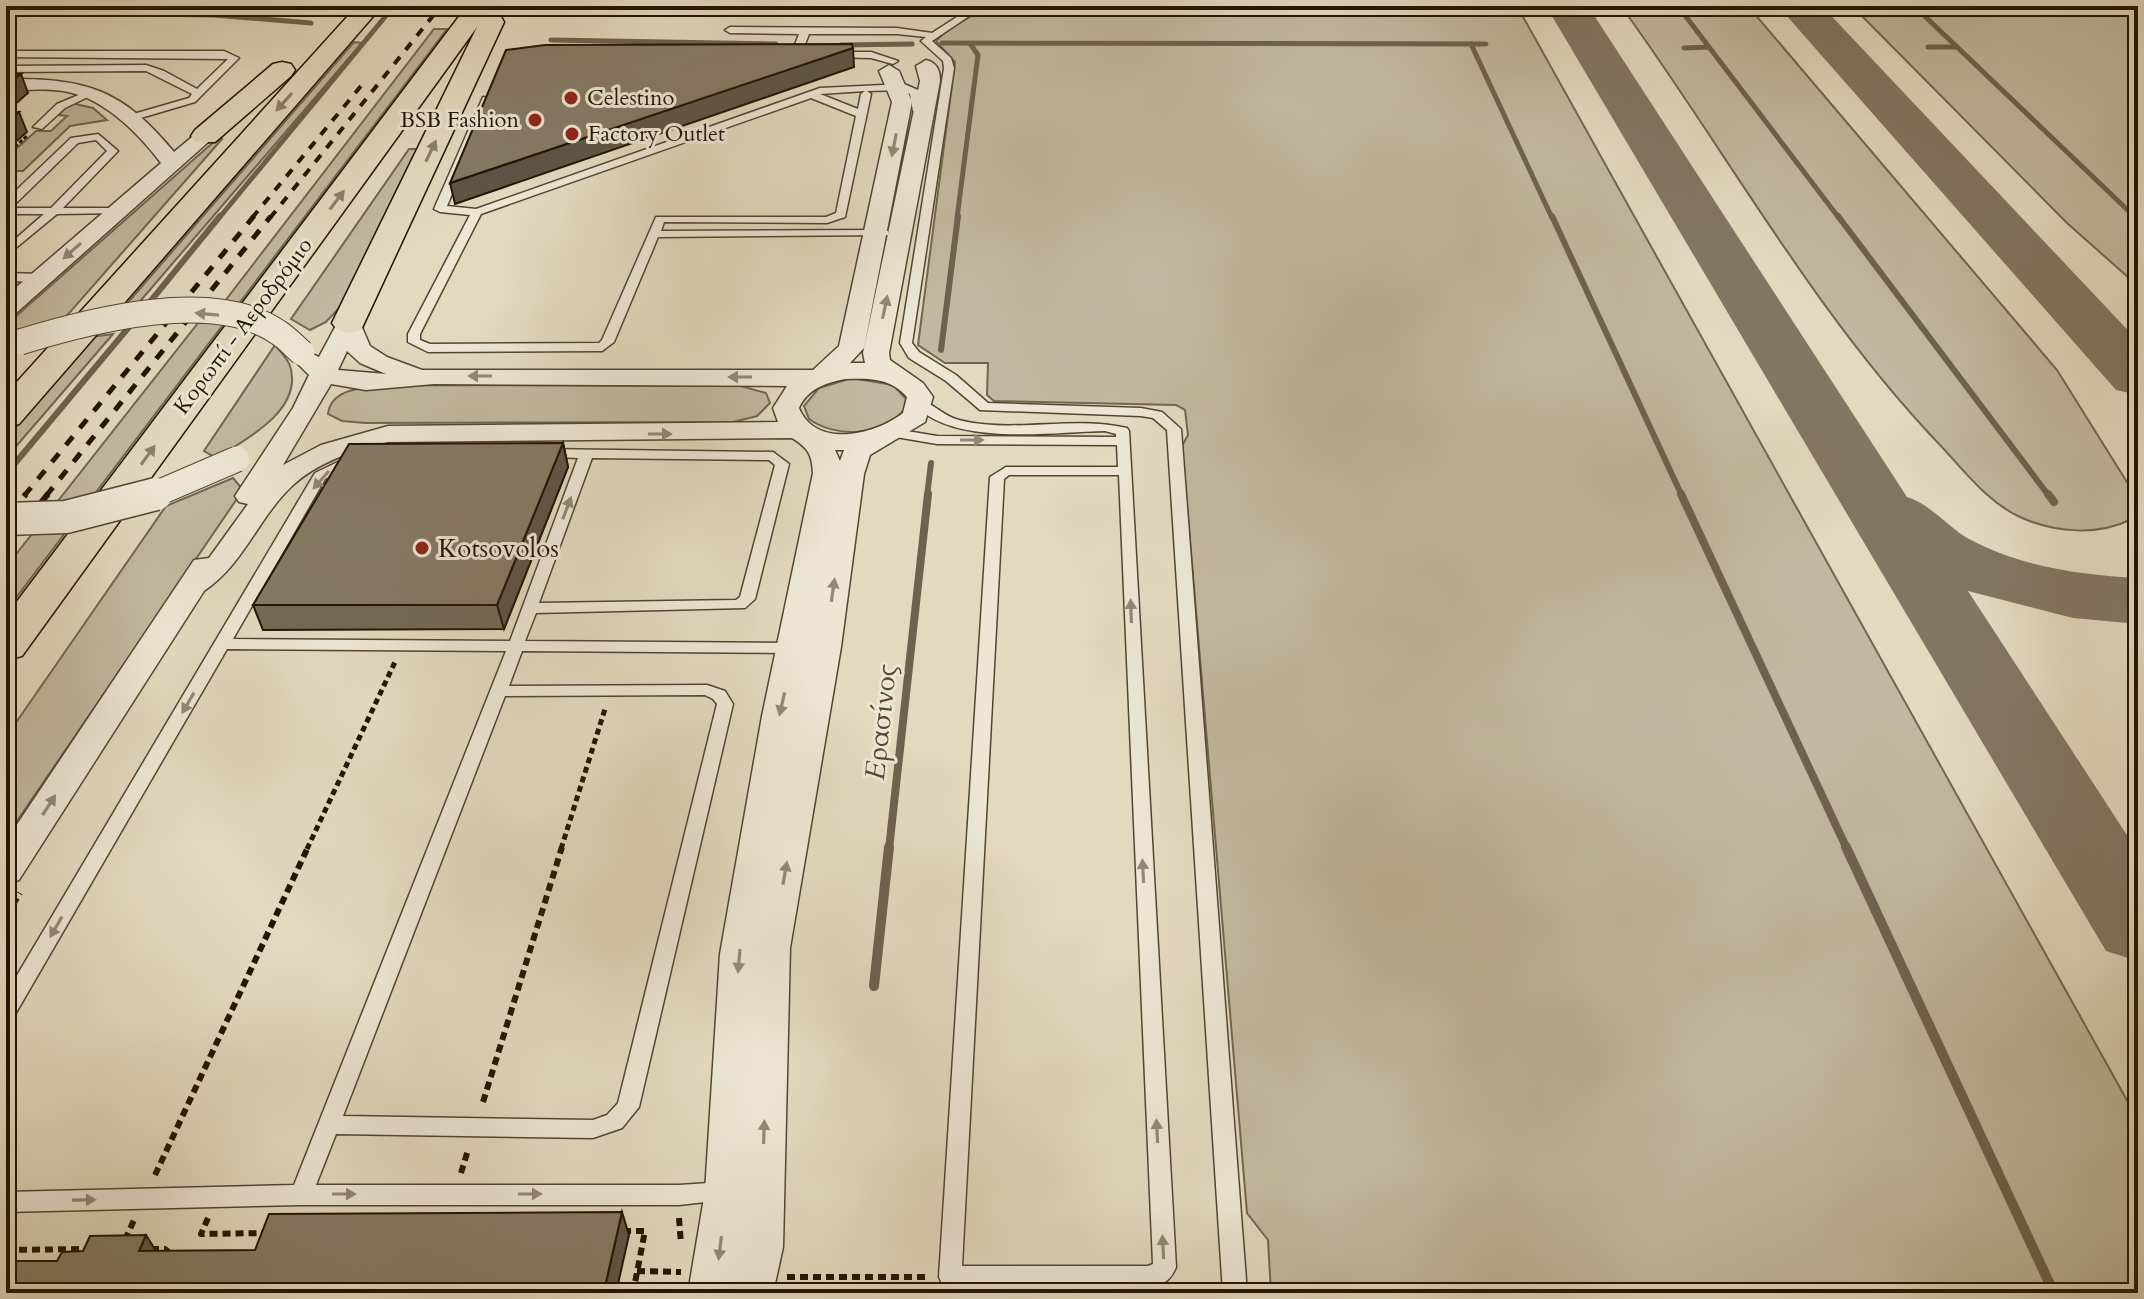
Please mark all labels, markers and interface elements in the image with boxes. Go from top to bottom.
place label: Celestino [587,83,674,113]
marker: Celestino [562,89,580,107]
one-way arrow [276,93,294,112]
place label: BSB Fashion [400,105,519,135]
marker: BSB Fashion [526,111,544,129]
place label: Factory Outlet [588,119,725,149]
marker: Factory Outlet [563,125,581,143]
one-way arrow [887,133,899,158]
one-way arrow [424,139,437,162]
one-way arrow [328,189,344,210]
street label: Κορωπί - Αεροδρόμιο [167,231,319,420]
one-way arrow [62,242,81,260]
one-way arrow [879,294,892,319]
one-way arrow [194,307,219,320]
one-way arrow [467,370,492,382]
one-way arrow [727,371,752,383]
one-way arrow [648,428,673,440]
one-way arrow [960,434,985,446]
one-way arrow [139,444,155,465]
one-way arrow [313,469,330,489]
one-way arrow [561,496,573,520]
place label: Kotsovolos [438,531,559,566]
marker: Kotsovolos [413,539,431,557]
one-way arrow [827,577,840,602]
one-way arrow [1125,598,1138,623]
water label: Ερασίνος [856,662,906,782]
one-way arrow [181,692,195,714]
one-way arrow [775,692,787,717]
one-way arrow [41,794,55,816]
one-way arrow [1137,858,1150,883]
one-way arrow [779,861,791,886]
one-way arrow [49,916,63,938]
one-way arrow [732,949,745,974]
one-way arrow [1150,1118,1163,1143]
one-way arrow [757,1119,770,1144]
one-way arrow [332,1188,357,1201]
one-way arrow [518,1188,543,1200]
one-way arrow [72,1194,97,1206]
one-way arrow [1157,1234,1170,1259]
one-way arrow [713,1236,726,1261]

